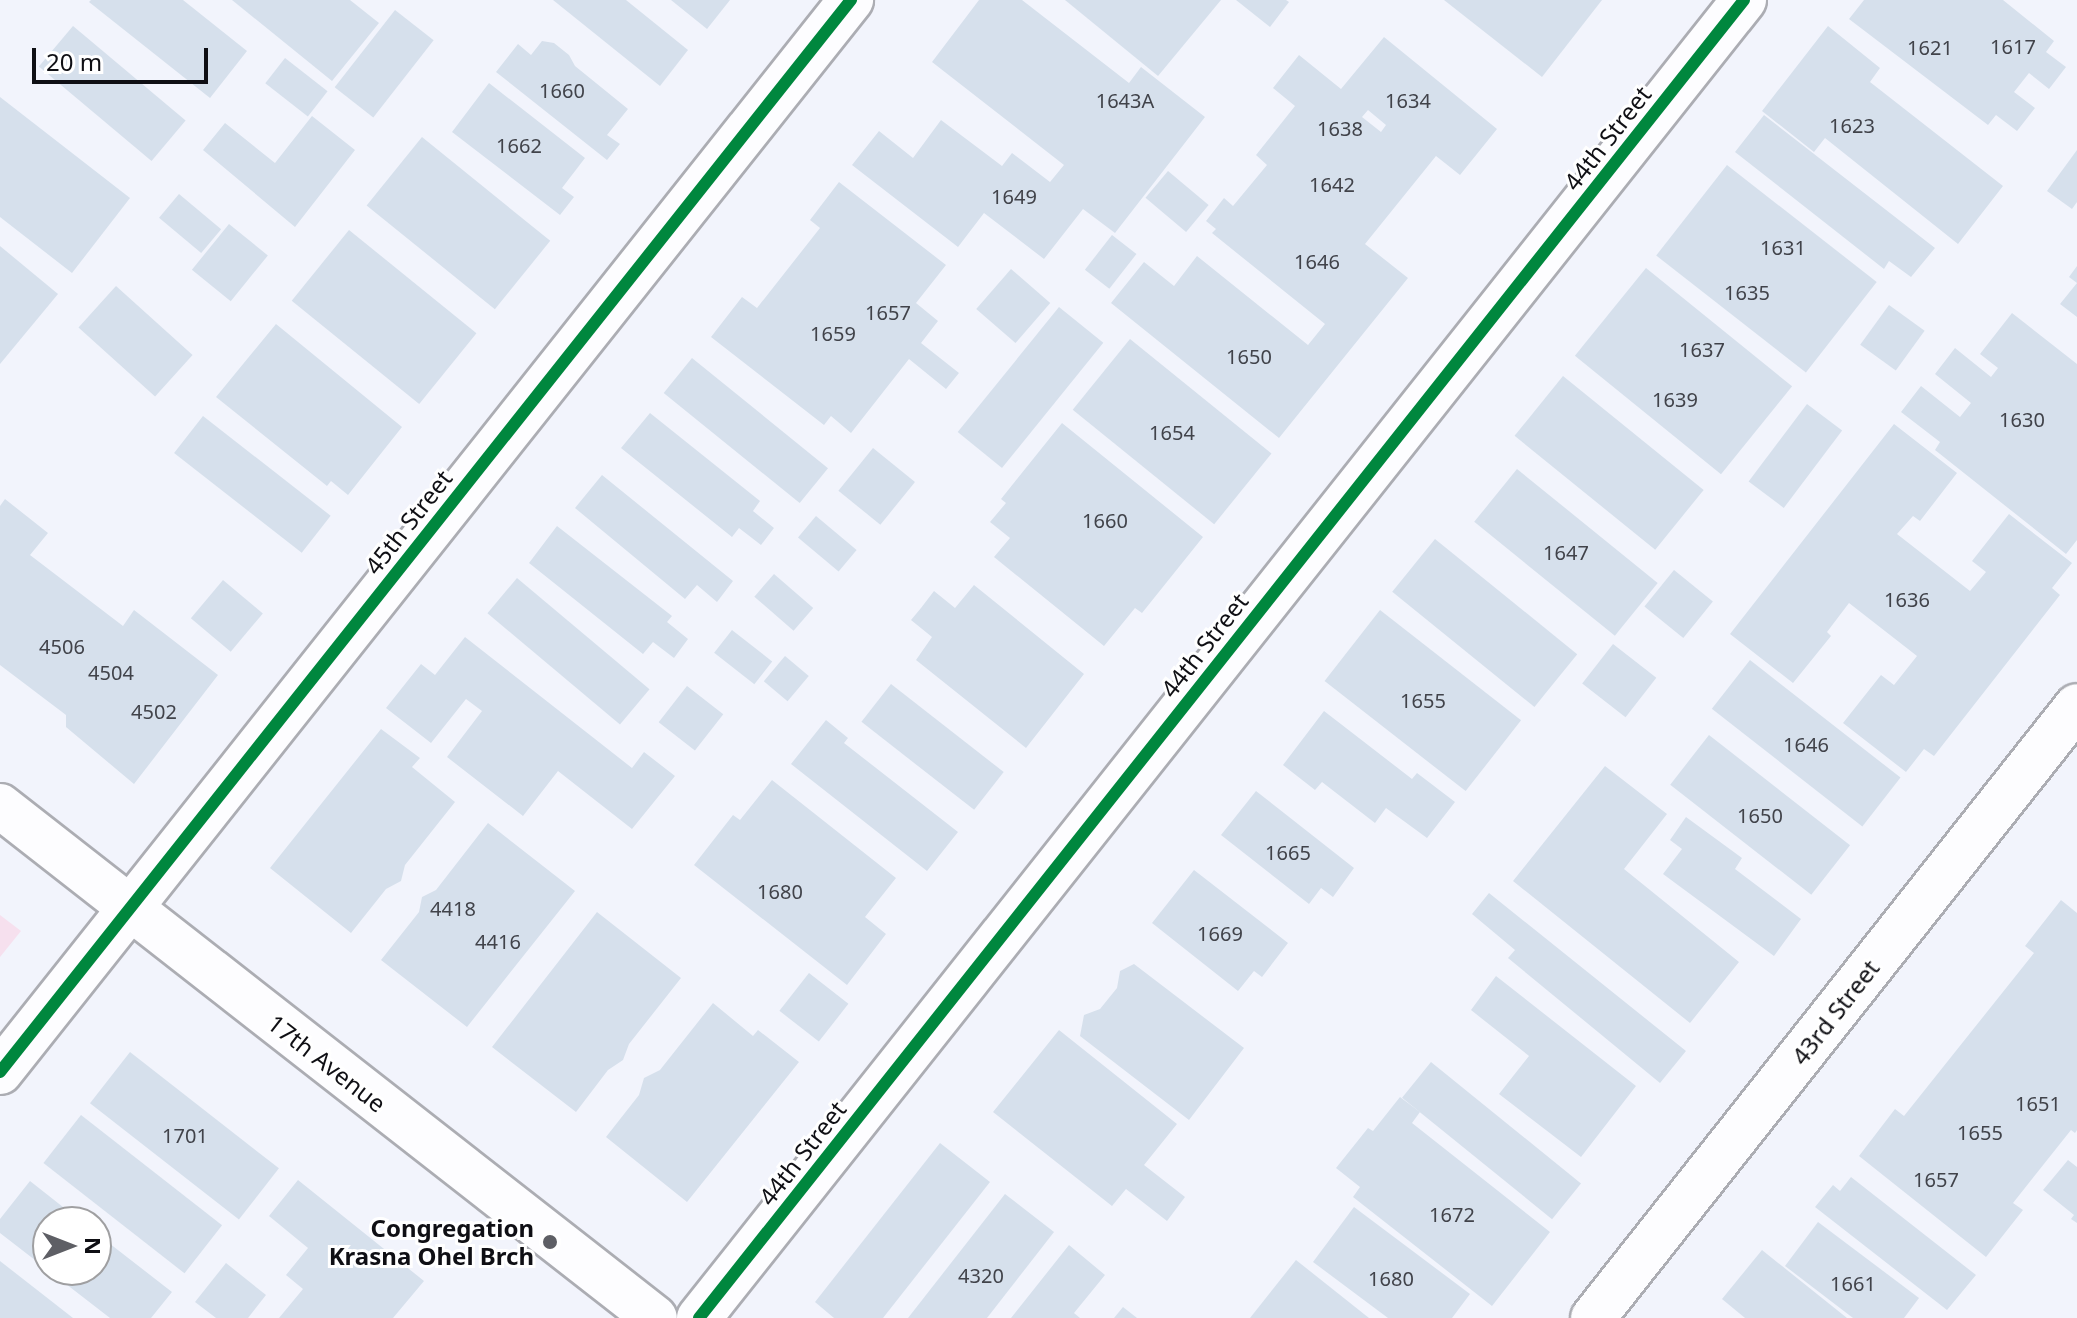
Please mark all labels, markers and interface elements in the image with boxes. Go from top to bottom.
scale bar [36,32,212,82]
house number: 1617 [1990,34,2036,58]
house number: 1621 [1907,35,1953,59]
text: 20 m [46,45,102,78]
house number: 1660 [539,78,585,102]
street label: 44th Street [1557,80,1657,196]
house number: 1643A [1096,88,1154,112]
house number: 1634 [1385,88,1431,112]
house number: 1623 [1829,113,1875,137]
house number: 1638 [1317,116,1363,140]
house number: 1662 [496,133,542,157]
house number: 1642 [1309,172,1355,196]
house number: 1649 [991,184,1037,208]
house number: 1631 [1760,235,1806,259]
house number: 1646 [1294,249,1340,273]
house number: 1635 [1724,280,1770,304]
house number: 1657 [865,300,911,324]
house number: 1659 [810,321,856,345]
house number: 1637 [1679,337,1725,361]
house number: 1650 [1226,344,1272,368]
house number: 1639 [1652,387,1698,411]
house number: 1630 [1999,407,2045,431]
house number: 1654 [1149,420,1195,444]
street label: 45th Street [358,464,458,580]
house number: 1660 [1082,508,1128,532]
house number: 1647 [1543,540,1589,564]
street label: 44th Street [1154,587,1254,703]
house number: 1636 [1884,587,1930,611]
house number: 4506 [39,634,85,658]
house number: 4504 [88,660,134,684]
house number: 1655 [1400,688,1446,712]
house number: 4502 [131,699,177,723]
house number: 1646 [1783,732,1829,756]
house number: 1650 [1737,803,1783,827]
house number: 1665 [1265,840,1311,864]
house number: 1680 [757,879,803,903]
house number: 4418 [430,896,476,920]
house number: 1669 [1197,921,1243,945]
house number: 4416 [475,929,521,953]
street label: 43rd Street [1785,954,1885,1070]
street label: 17th Avenue [262,1008,392,1118]
house number: 1651 [2015,1091,2061,1115]
street label: 44th Street [752,1095,852,1211]
house number: 1655 [1957,1120,2003,1144]
house number: 1701 [162,1123,208,1147]
house number: 1657 [1913,1167,1959,1191]
house number: 1672 [1429,1202,1475,1226]
north arrow [32,1206,112,1286]
place label: Congregation Krasna Ohel Brch [329,1214,534,1270]
marker: Congregation Krasna Ohel Brch [541,1233,559,1251]
text: N [79,1237,109,1255]
house number: 4320 [958,1263,1004,1287]
house number: 1680 [1368,1266,1414,1290]
house number: 1661 [1830,1271,1876,1295]

